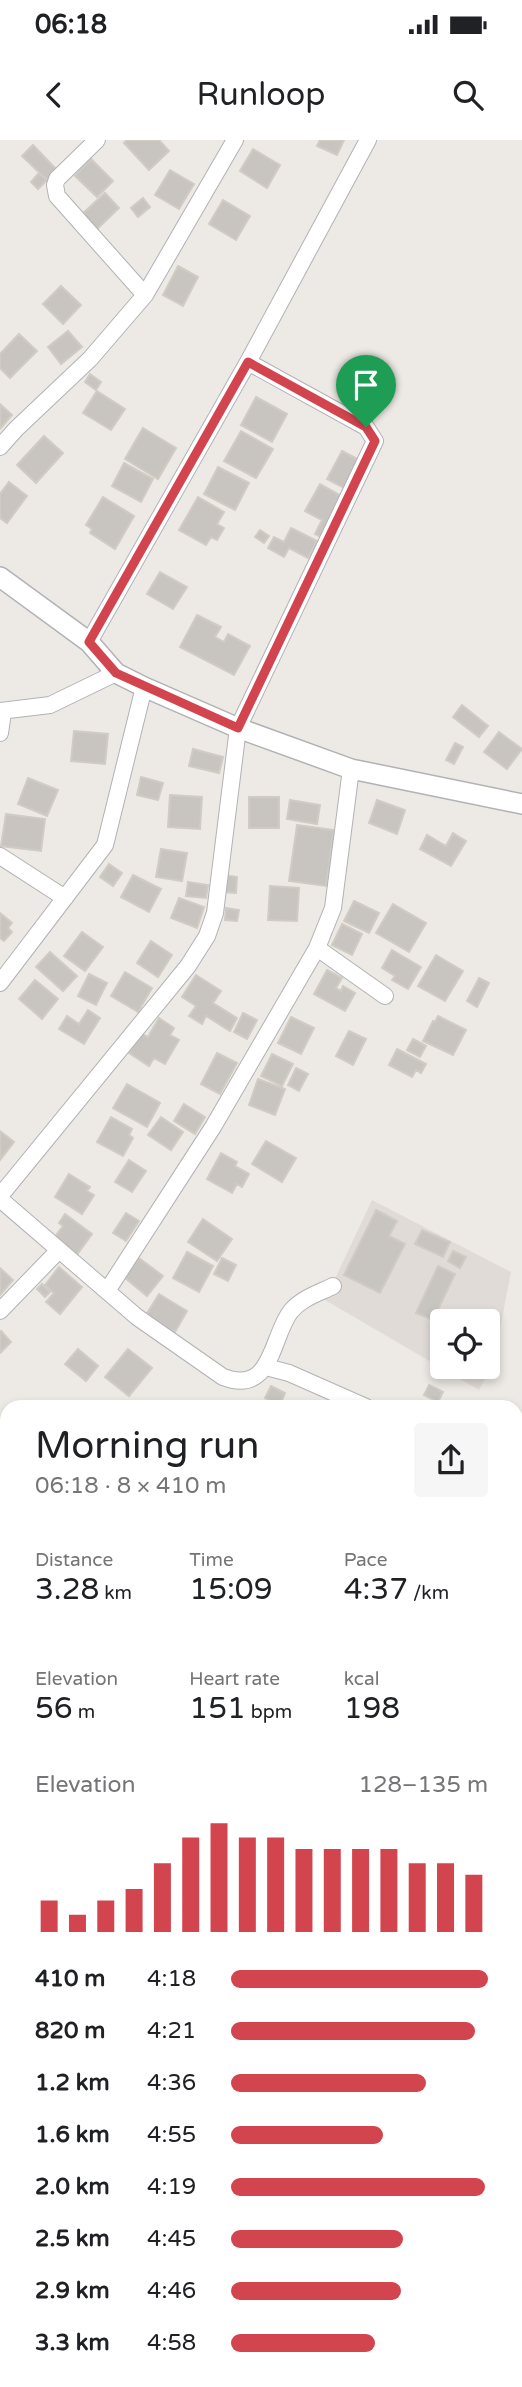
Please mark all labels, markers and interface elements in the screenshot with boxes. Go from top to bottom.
text: 06:18 [35,9,107,40]
icon: back [35,76,73,114]
text: Runloop [197,76,325,114]
icon: search [449,76,487,114]
pin [336,355,396,427]
icon: arrive [347,366,385,404]
map controls [430,1309,500,1379]
button: locate [430,1309,500,1379]
text: Morning run [35,1423,259,1469]
button: share [414,1423,488,1497]
text: 06:18 · 8 × 410 m [35,1472,226,1500]
text: Distance [35,1549,113,1571]
text: Time [189,1549,234,1571]
text: Pace [344,1549,387,1571]
text: 3.28 [35,1571,99,1608]
text: 15:09 [189,1571,273,1608]
text: 4:37 [344,1571,408,1608]
text: km [99,1582,132,1604]
text: /km [408,1582,449,1604]
text: Elevation [35,1668,118,1690]
text: Heart rate [189,1668,280,1690]
text: kcal [344,1668,379,1690]
text: 56 [35,1690,73,1727]
text: 151 [189,1690,246,1727]
text: 198 [344,1690,400,1727]
text: m [73,1701,95,1723]
text: bpm [246,1701,292,1723]
text: Elevation [35,1771,136,1799]
text: 128–135 m [359,1771,488,1799]
text: 410 m [35,1965,105,1993]
text: 4:18 [147,1965,196,1993]
text: 820 m [35,2017,105,2045]
text: 4:21 [147,2017,196,2045]
text: 1.2 km [35,2069,110,2097]
text: 4:36 [147,2069,196,2097]
text: 1.6 km [35,2121,110,2149]
text: 4:55 [147,2121,196,2149]
text: 2.0 km [35,2173,110,2201]
text: 4:19 [147,2173,196,2201]
text: 2.5 km [35,2225,110,2253]
text: 4:45 [147,2225,196,2253]
text: 2.9 km [35,2277,110,2305]
text: 4:46 [147,2277,196,2305]
text: 3.3 km [35,2329,110,2357]
text: 4:58 [147,2329,196,2357]

